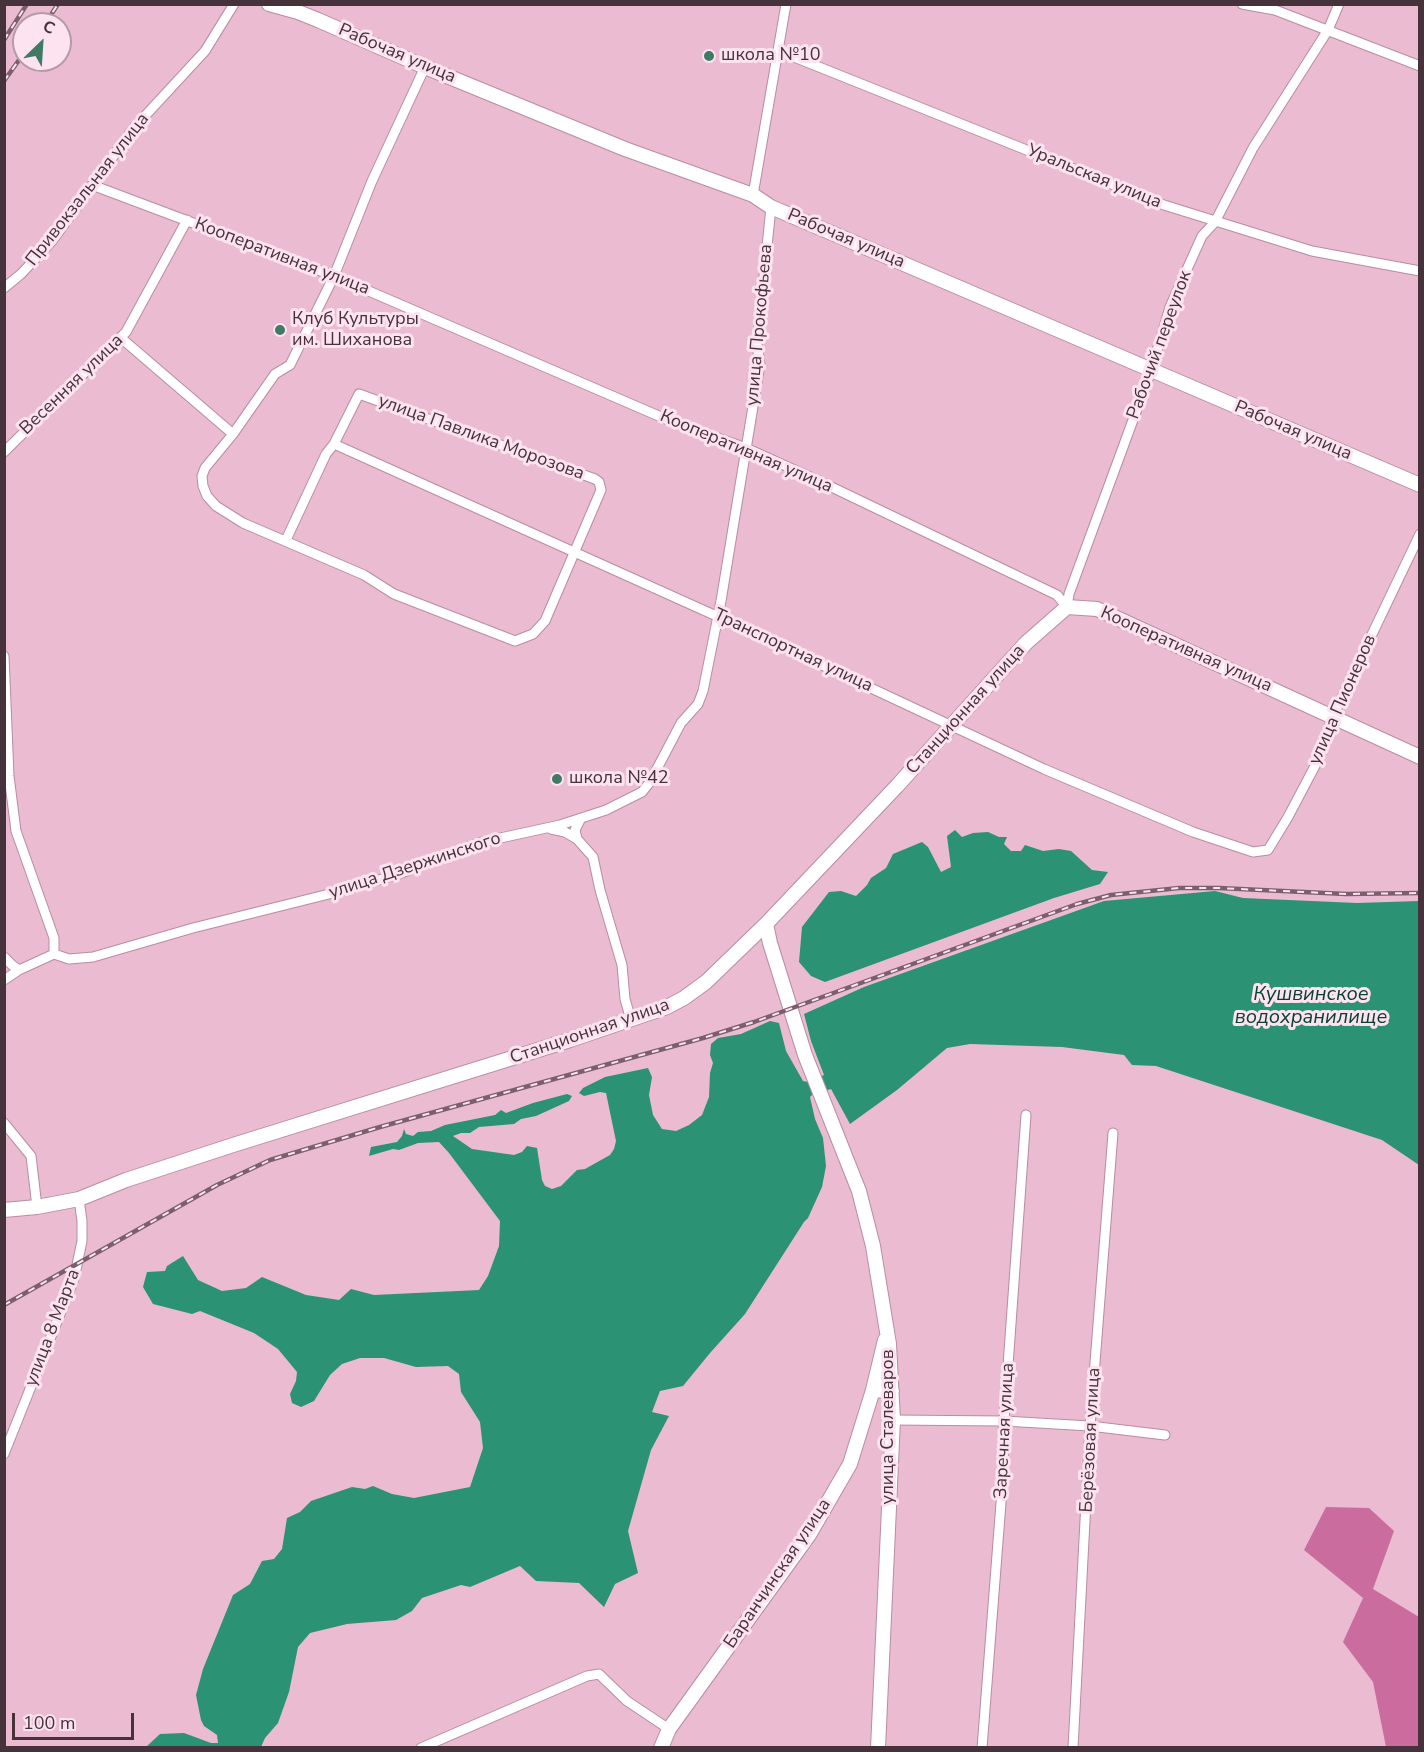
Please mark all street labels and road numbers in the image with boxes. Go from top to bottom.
street label: Рабочая улица [335,20,459,88]
street label: Привокзальная улица [22,109,154,271]
street label: Уральская улица [1024,140,1164,214]
street label: Рабочая улица [784,205,908,273]
street label: Кооперативная улица [191,214,373,300]
street label: улица Прокофьева [742,243,778,407]
street label: Рабочий переулок [1123,268,1197,422]
street label: Весенняя улица [16,330,128,440]
street label: улица Павлика Морозова [375,391,587,485]
street label: Рабочая улица [1231,397,1355,465]
street label: Кооперативная улица [656,406,836,498]
street label: Кооперативная улица [1097,602,1275,698]
street label: Транспортная улица [710,605,876,697]
street label: улица Пионеров [1305,632,1381,768]
street label: Станционная улица [902,641,1030,779]
street label: улица Дзержинского [326,828,504,904]
street label: Станционная улица [507,995,673,1069]
street label: улица 8 Марта [21,1266,85,1390]
street label: улица Сталеваров [878,1350,900,1504]
street label: Заречная улица [991,1362,1019,1500]
street label: Берёзовая улица [1076,1367,1106,1513]
street label: Баранчинская улица [720,1495,836,1653]

